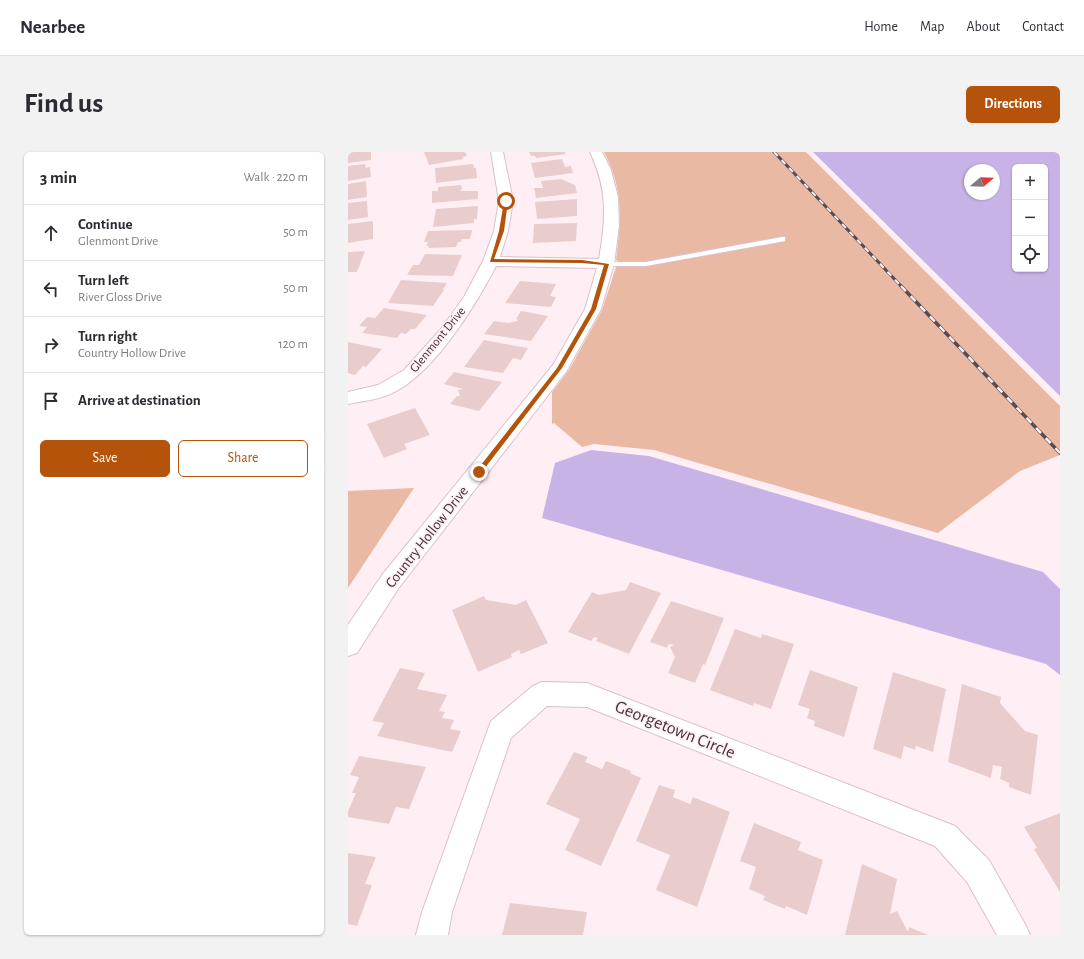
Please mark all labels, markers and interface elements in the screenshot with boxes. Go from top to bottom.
text: Nearbee [20,18,85,37]
text: Home [864,20,898,34]
text: Map [920,20,944,34]
text: About [966,20,1000,34]
text: Contact [1022,20,1064,34]
button: Directions [966,86,1060,123]
text: Find us [24,90,103,118]
north arrow [964,164,1000,200]
map controls [1012,164,1048,272]
button: + [1012,164,1048,200]
text: 3 min [40,169,77,186]
text: Walk · 220 m [243,171,308,184]
route start [497,192,515,210]
button: − [1012,200,1048,236]
text: Continue [78,217,133,232]
icon: ahead [40,222,62,244]
text: 50 m [283,226,308,239]
text: Glenmont Drive [78,235,158,248]
button: locate [1012,236,1048,272]
text: Turn left [78,273,129,288]
icon: left [40,278,62,300]
text: 50 m [283,282,308,295]
text: River Gloss Drive [78,291,162,304]
street label: Glenmont Drive [408,305,468,375]
text: Turn right [78,329,137,344]
icon: right [40,334,62,356]
text: 120 m [278,338,308,351]
text: Country Hollow Drive [78,347,186,360]
icon: arrive [40,390,62,412]
text: Arrive at destination [78,393,201,408]
button: Save [40,440,170,477]
button: Share [178,440,308,477]
route end [470,463,488,481]
street label: Country Hollow Drive [383,483,471,591]
street label: Georgetown Circle [612,698,738,762]

